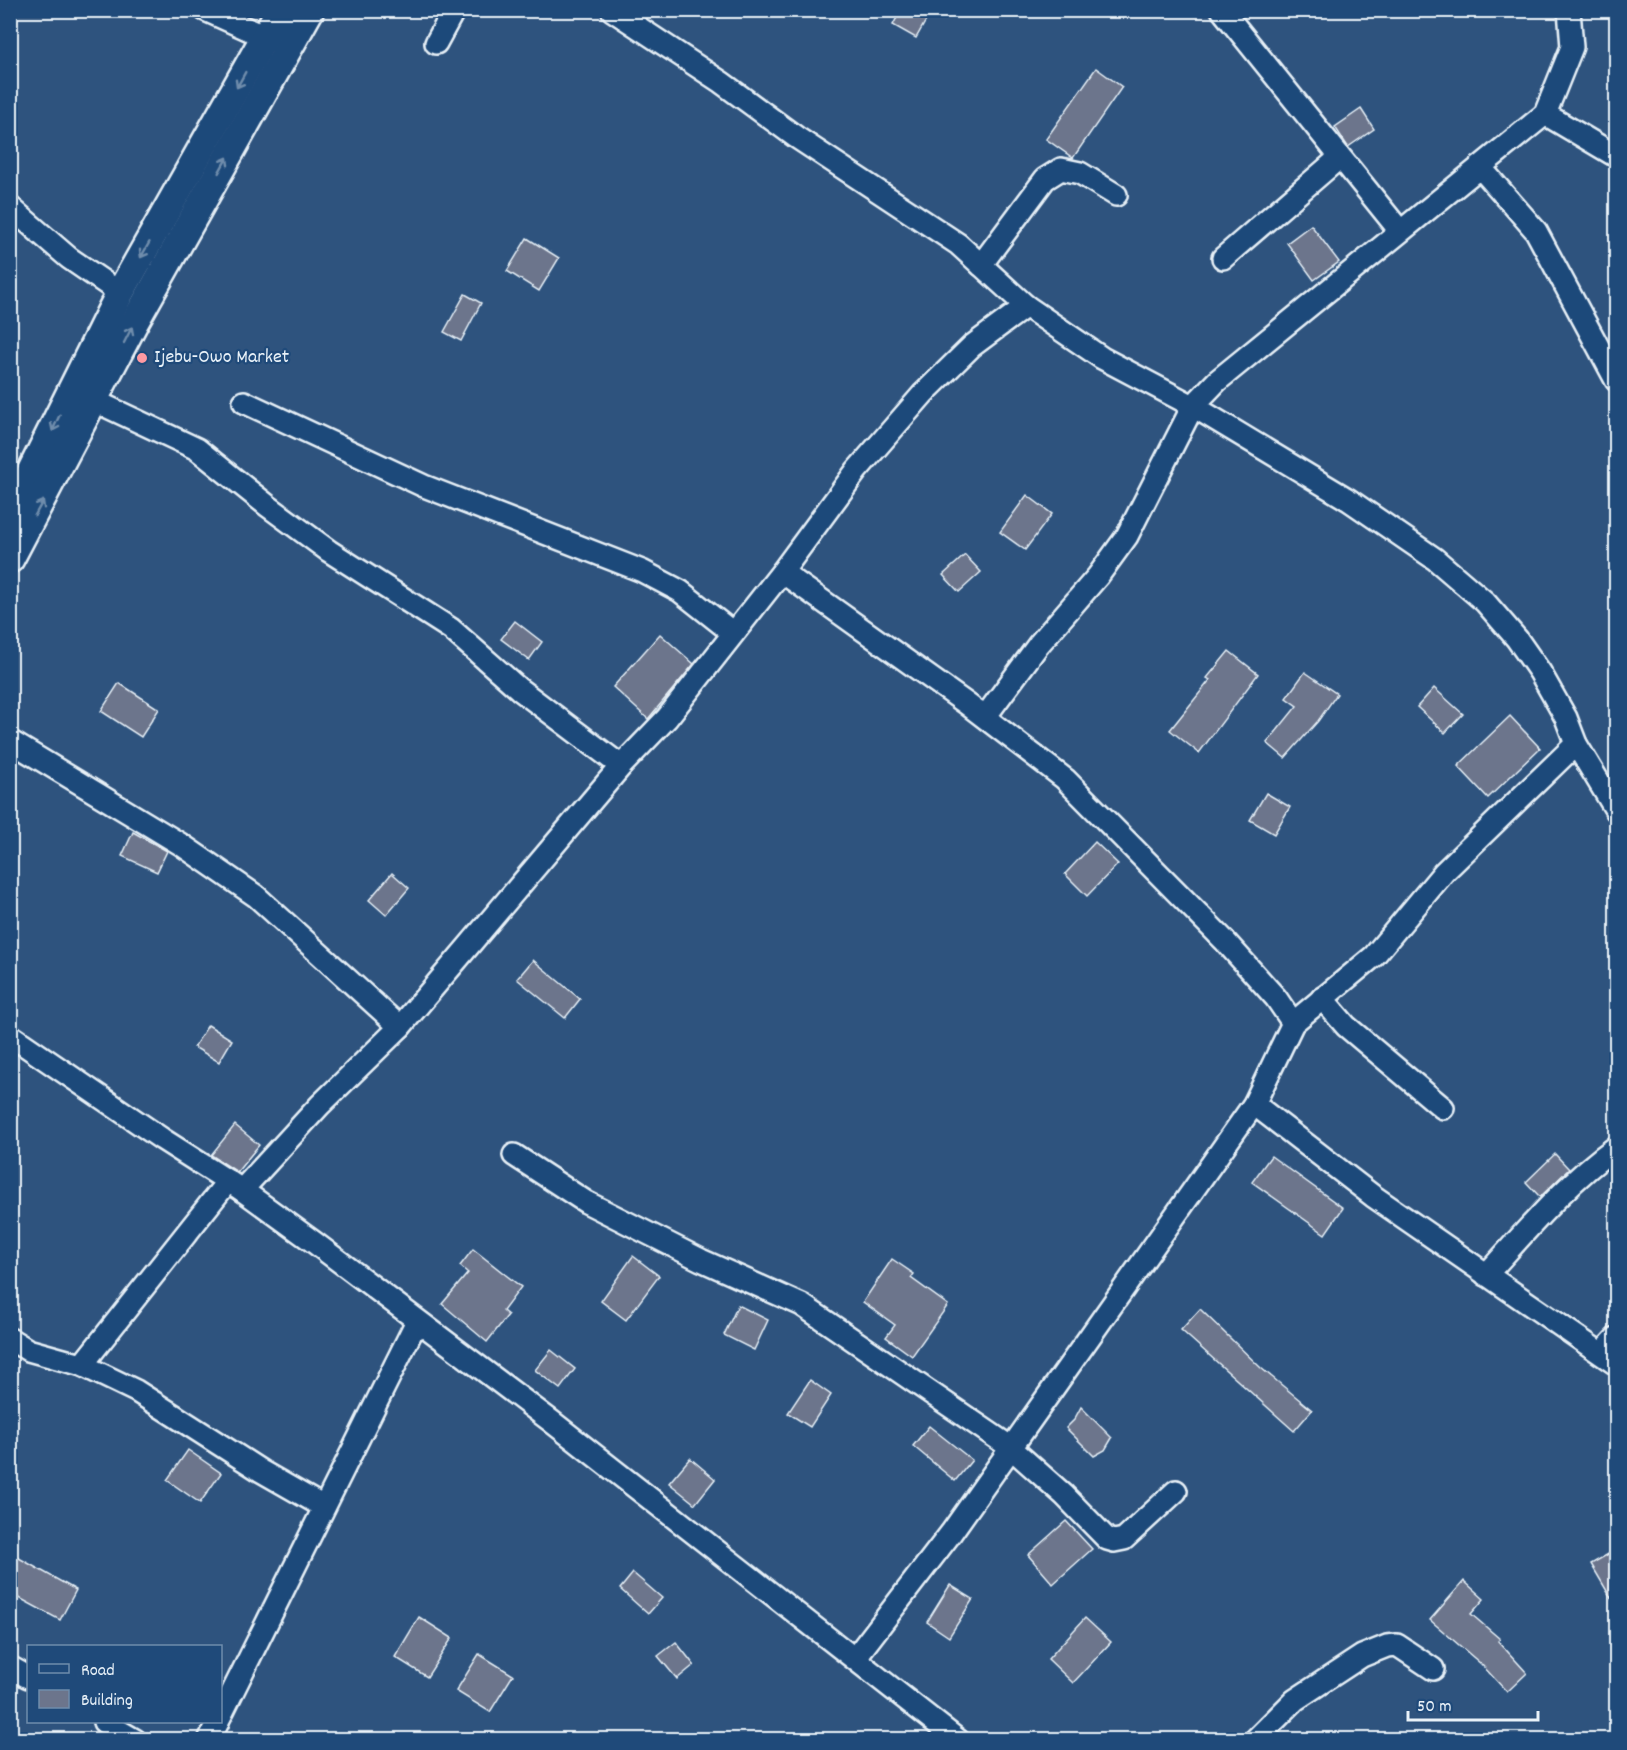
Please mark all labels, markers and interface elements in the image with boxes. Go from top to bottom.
one-way arrow [235,71,247,88]
one-way arrow [218,156,229,174]
one-way arrow [139,241,151,258]
one-way arrow [123,326,134,344]
place label: Ijebu-Owo Market [154,344,289,372]
marker: Ijebu-Owo Market [135,351,149,365]
one-way arrow [49,413,61,431]
one-way arrow [33,500,45,517]
legend [27,1645,222,1723]
text: Road [81,1659,115,1684]
scale bar [1408,1684,1538,1722]
text: Building [81,1689,133,1714]
text: 50 m [1417,1695,1452,1720]

